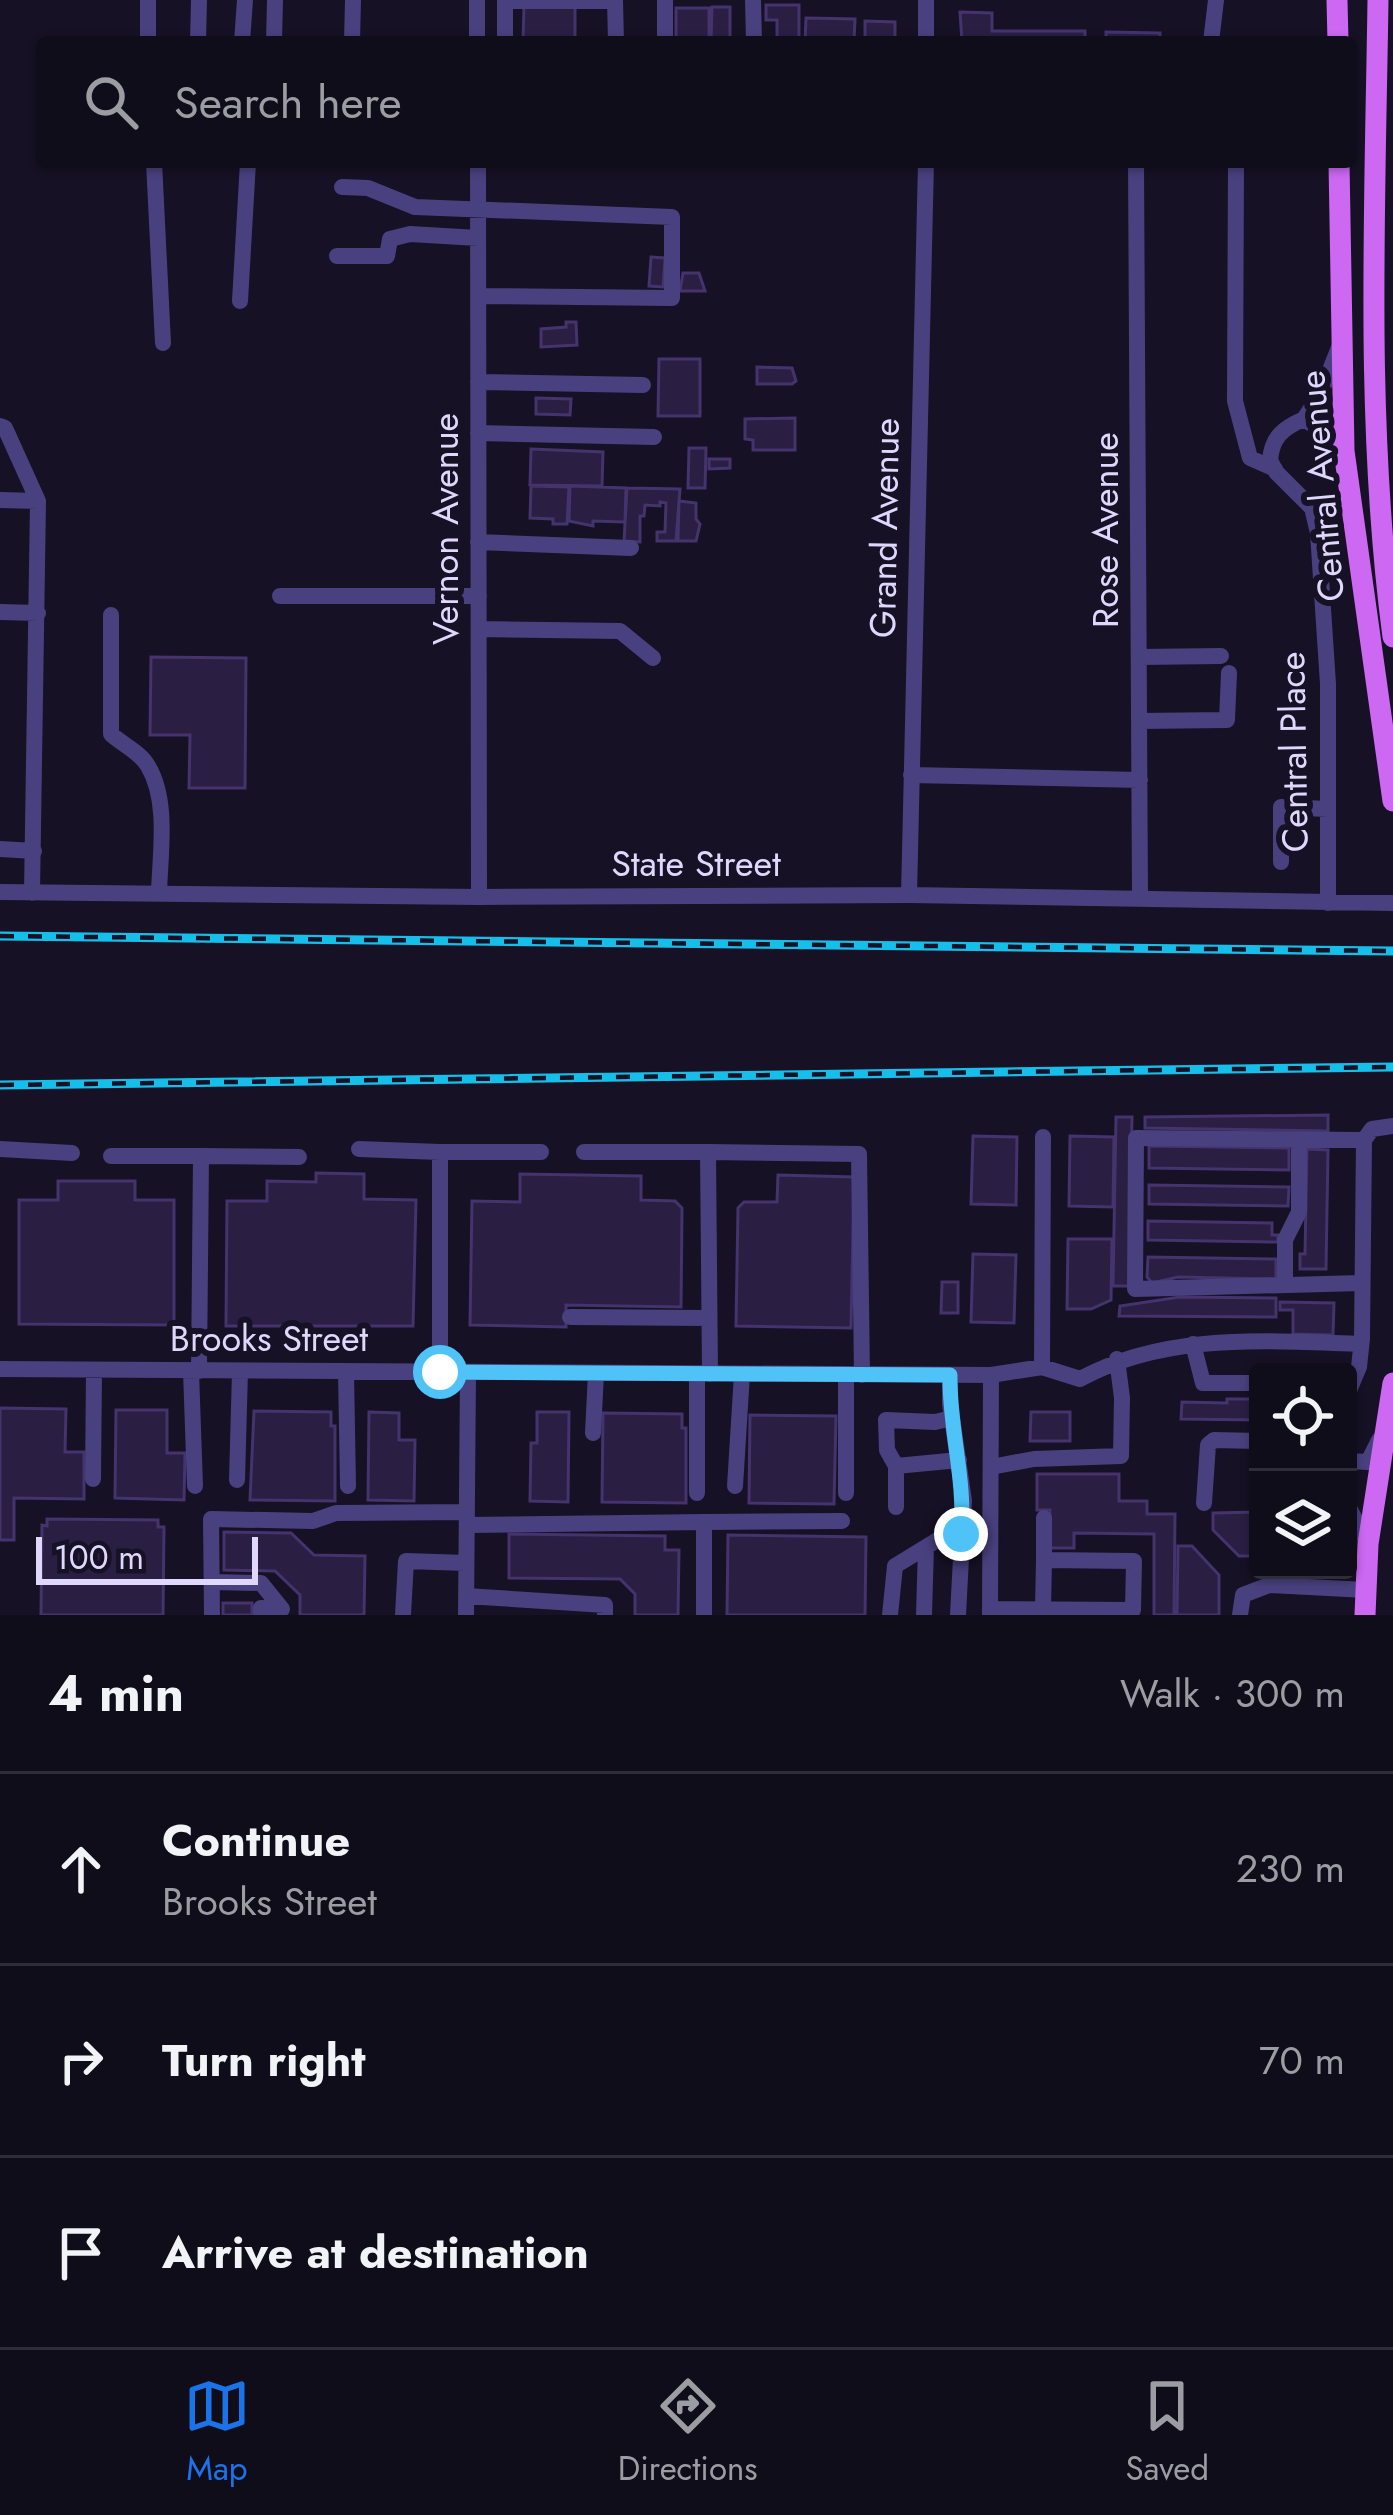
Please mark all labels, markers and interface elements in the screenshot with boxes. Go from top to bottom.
search box [36,36,1357,168]
icon: search [78,69,144,135]
text: Search here [174,70,402,135]
street label: Central Avenue [1285,368,1357,604]
street label: Vernon Avenue [419,413,471,645]
street label: Grand Avenue [856,418,912,638]
street label: Rose Avenue [1079,432,1131,628]
street label: Central Place [1265,651,1321,853]
street label: State Street [611,837,781,889]
street label: Brooks Street [170,1312,368,1364]
route start [413,1345,467,1399]
map controls [1249,1363,1357,1579]
button: locate [1249,1363,1357,1471]
button: layers [1249,1471,1357,1579]
route end [934,1507,988,1561]
scale bar [36,1531,258,1584]
text: 100 m [54,1534,144,1581]
text: 4 min [48,1656,184,1730]
text: Walk · 300 m [1120,1665,1345,1722]
text: Continue [162,1808,350,1873]
icon: ahead [48,1836,114,1902]
text: 230 m [1236,1840,1345,1897]
text: Brooks Street [162,1873,377,1930]
icon: right [48,2028,114,2094]
text: Turn right [162,2028,366,2093]
text: 70 m [1259,2032,1345,2089]
icon: arrive [48,2220,114,2286]
text: Arrive at destination [162,2220,589,2285]
tab: Map [184,2373,250,2492]
tab: Directions [618,2373,758,2492]
tab: Saved [1125,2373,1209,2492]

